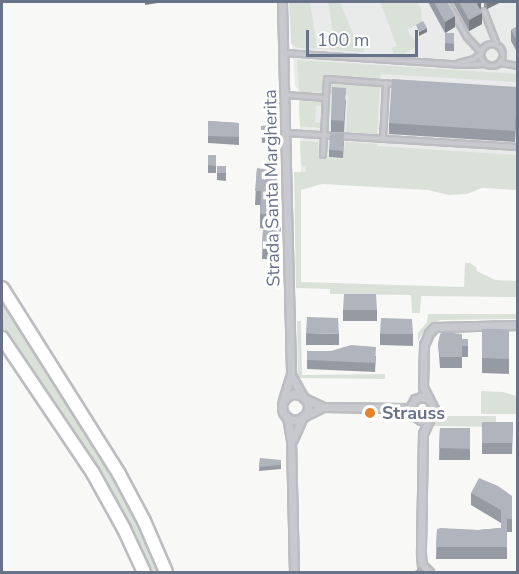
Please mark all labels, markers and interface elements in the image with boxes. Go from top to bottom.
scale bar [309,18,422,56]
text: 100 m [317,28,369,52]
street label: Strada Santa Margherita [259,89,285,287]
place label: Strauss [382,402,445,424]
marker: Strauss [363,406,377,420]

